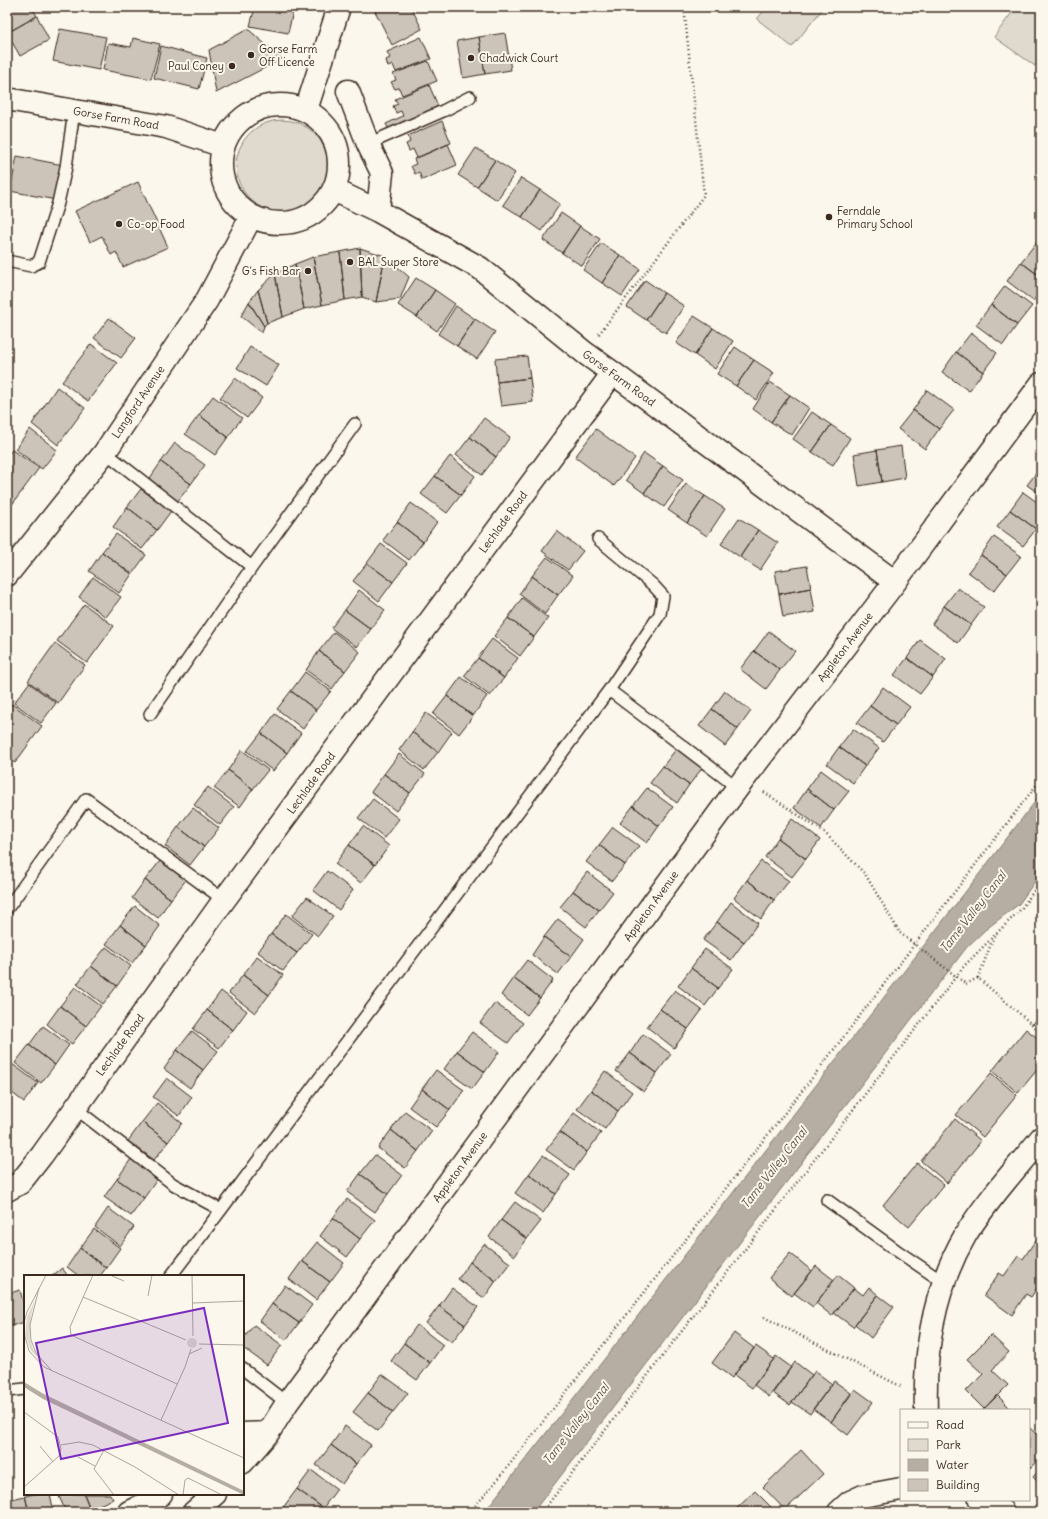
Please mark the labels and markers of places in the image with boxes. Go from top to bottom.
place label: Gorse Farm Off Licence [259,42,318,69]
marker: Gorse Farm Off Licence [246,50,256,60]
place label: Chadwick Court [479,51,558,65]
marker: Chadwick Court [466,53,476,63]
place label: Paul Coney [168,59,224,73]
marker: Paul Coney [227,61,237,71]
place label: Ferndale Primary School [837,204,913,231]
marker: Ferndale Primary School [824,212,834,222]
place label: Co-op Food [127,217,185,231]
marker: Co-op Food [114,219,124,229]
place label: BAL Super Store [358,255,439,269]
marker: BAL Super Store [345,257,355,267]
place label: G's Fish Bar [242,264,301,278]
marker: G's Fish Bar [303,266,313,276]

